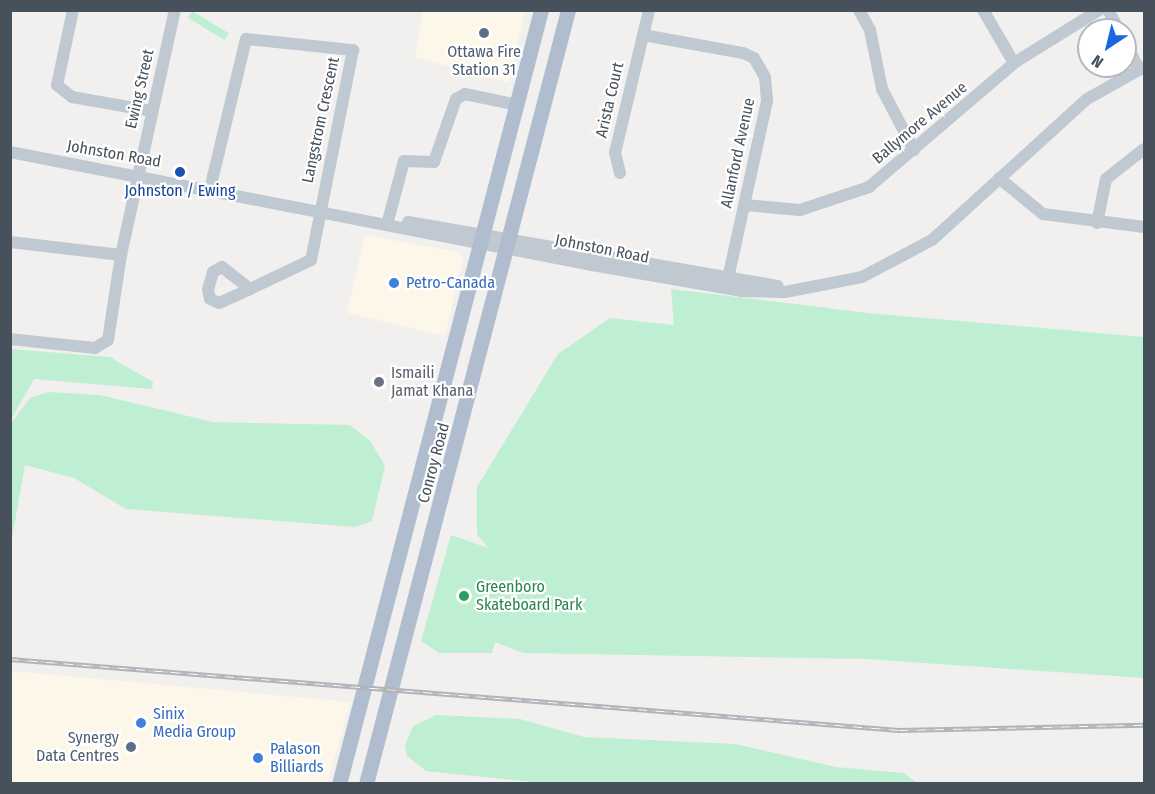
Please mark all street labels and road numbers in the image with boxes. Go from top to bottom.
street label: Ewing Street [122,47,158,131]
street label: Langstrom Crescent [298,55,344,185]
street label: Arista Court [592,60,628,140]
street label: Ballymore Avenue [869,78,971,168]
street label: Allanford Avenue [717,96,759,210]
street label: Johnston Road [65,136,163,172]
street label: Johnston Road [553,230,651,268]
street label: Conroy Road [414,421,454,505]

